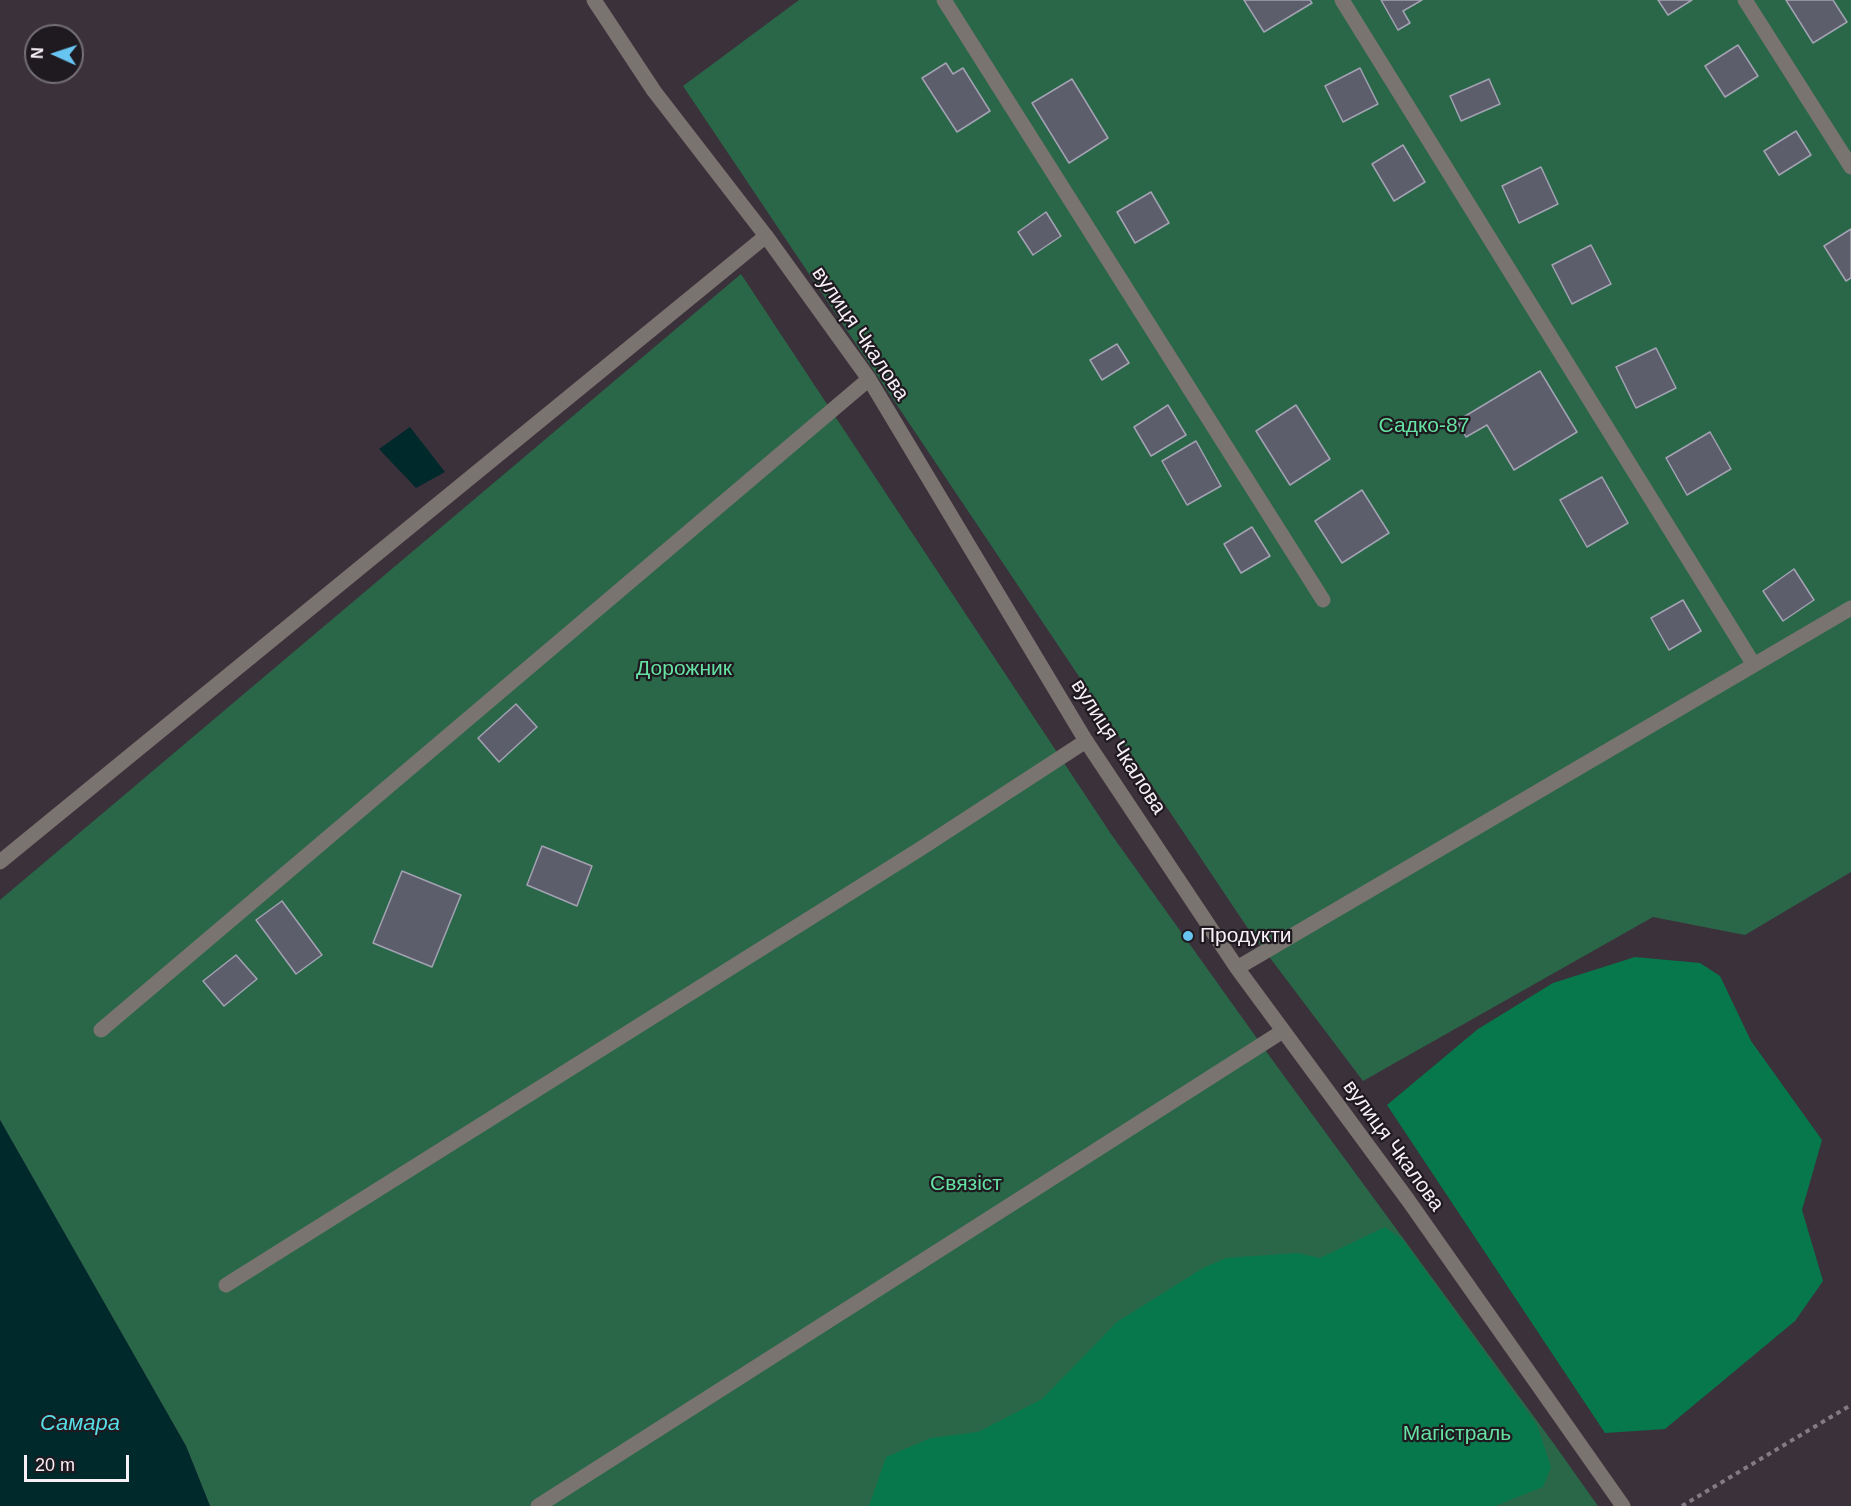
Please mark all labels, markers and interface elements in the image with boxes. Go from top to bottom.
north arrow [24,24,84,84]
text: N [29,47,46,59]
street label: вулиця Чкалова [806,262,914,406]
park label: Садко-87 [1379,413,1469,439]
park label: Дорожник [636,656,732,682]
street label: вулиця Чкалова [1065,675,1171,819]
place label: Продукти [1200,923,1292,949]
marker: Продукти [1181,929,1195,943]
street label: вулиця Чкалова [1337,1075,1449,1217]
park label: Связіст [930,1171,1002,1197]
water label: Самара [40,1411,120,1437]
park label: Магістраль [1403,1421,1511,1447]
scale bar [27,1443,132,1481]
text: 20 m [35,1455,75,1475]

